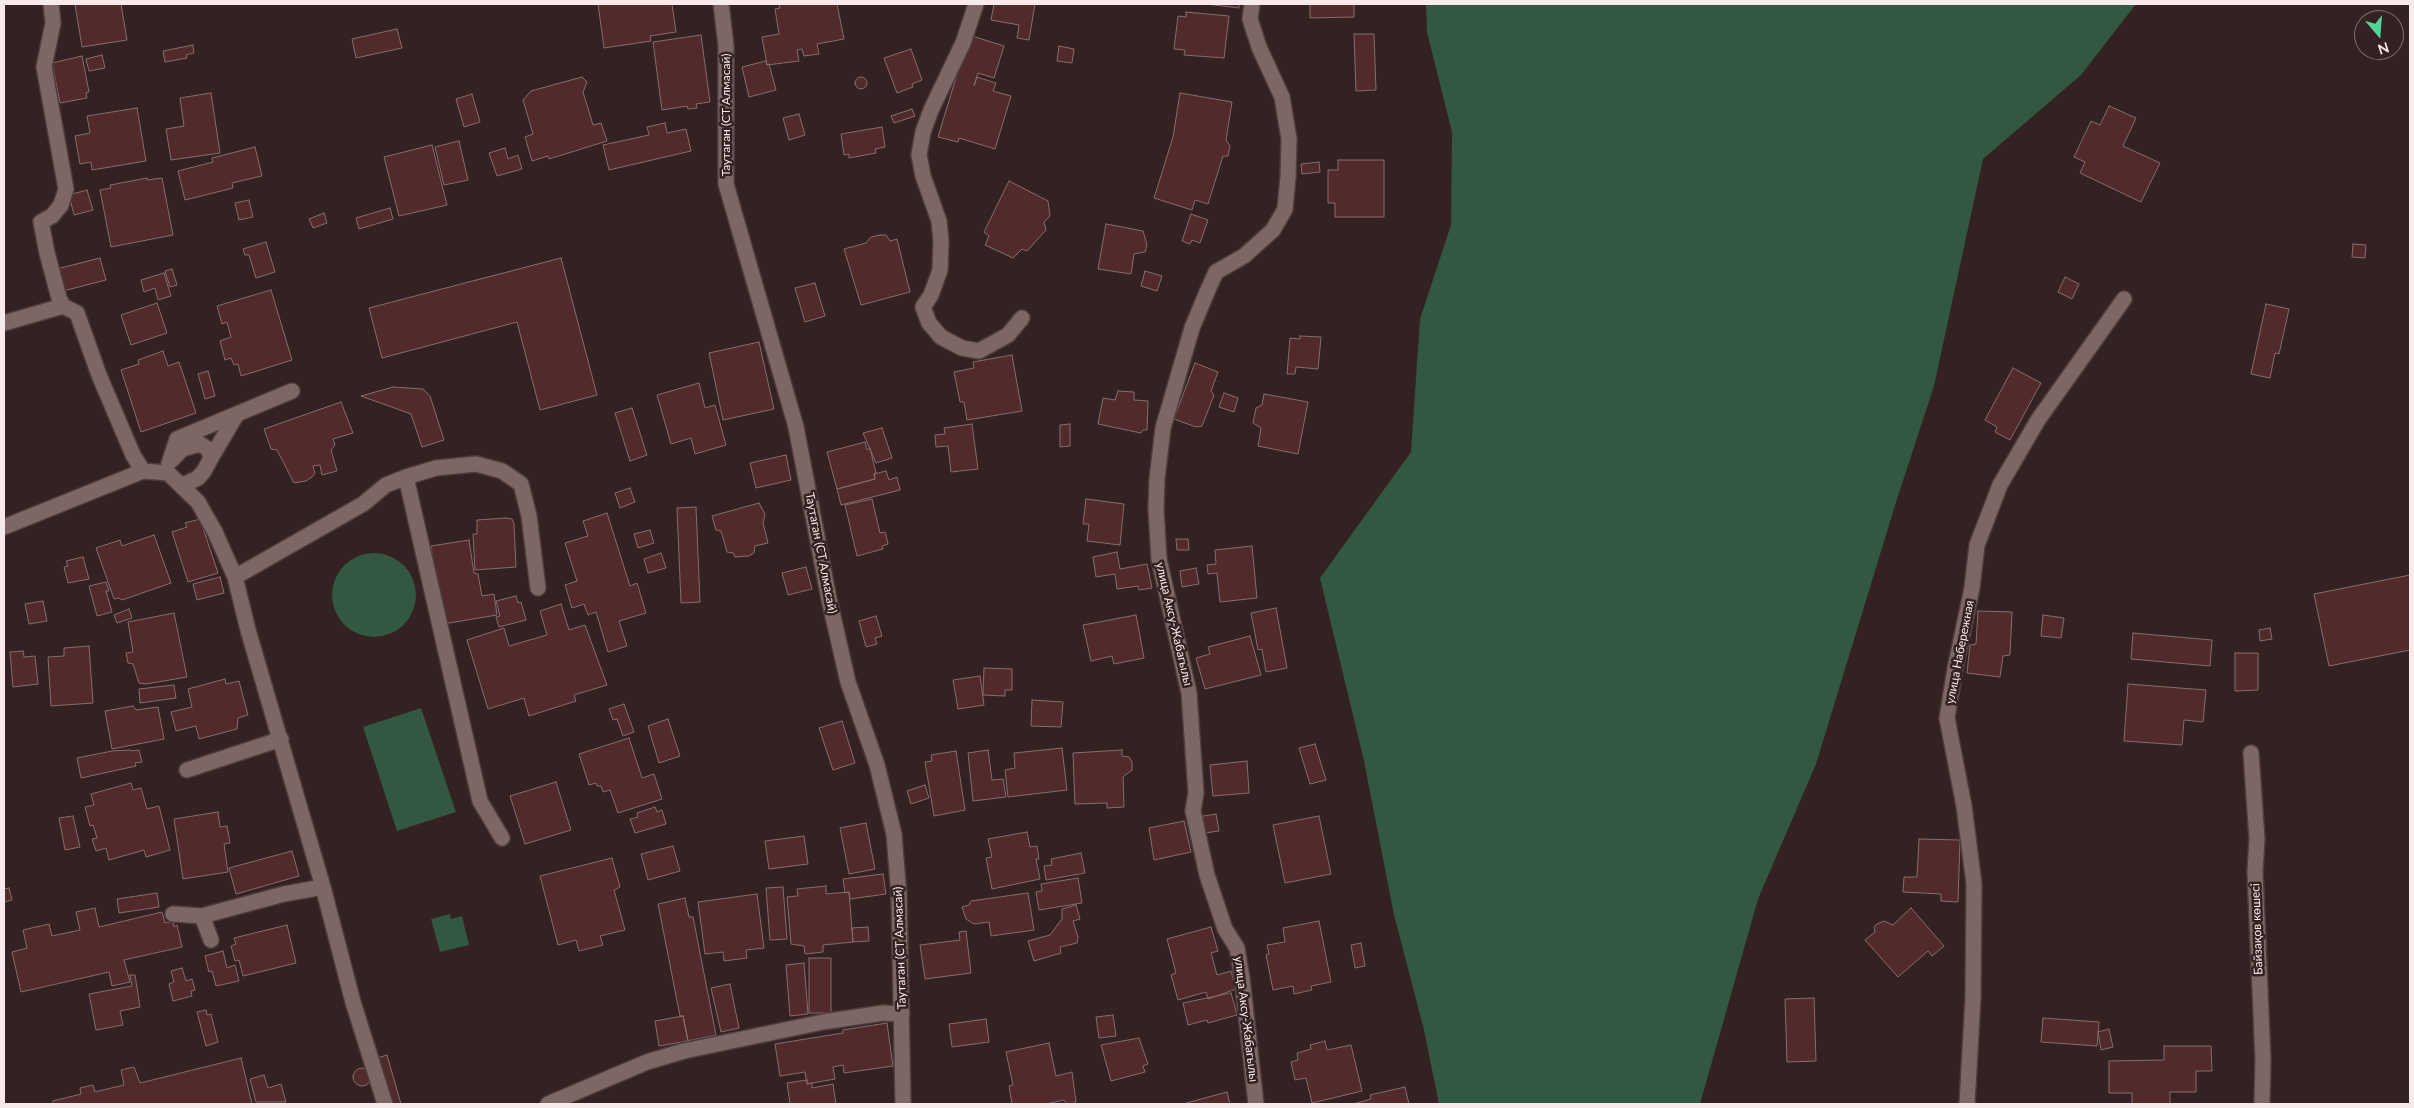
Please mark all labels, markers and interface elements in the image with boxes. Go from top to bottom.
north arrow [2354,10,2404,60]
text: N [2376,39,2391,59]
street label: Таутаган (СТ Алмасай) [719,54,733,176]
street label: Таутаган (СТ Алмасай) [802,491,840,615]
street label: улица Аксу-Жабагылы [1153,561,1195,687]
street label: улица Набережная [1943,599,1977,705]
street label: Байзақов көшесі [2248,883,2266,975]
street label: Таутаган (СТ Алмасай) [891,886,909,1010]
street label: улица Аксу-Жабагылы [1231,955,1261,1083]

